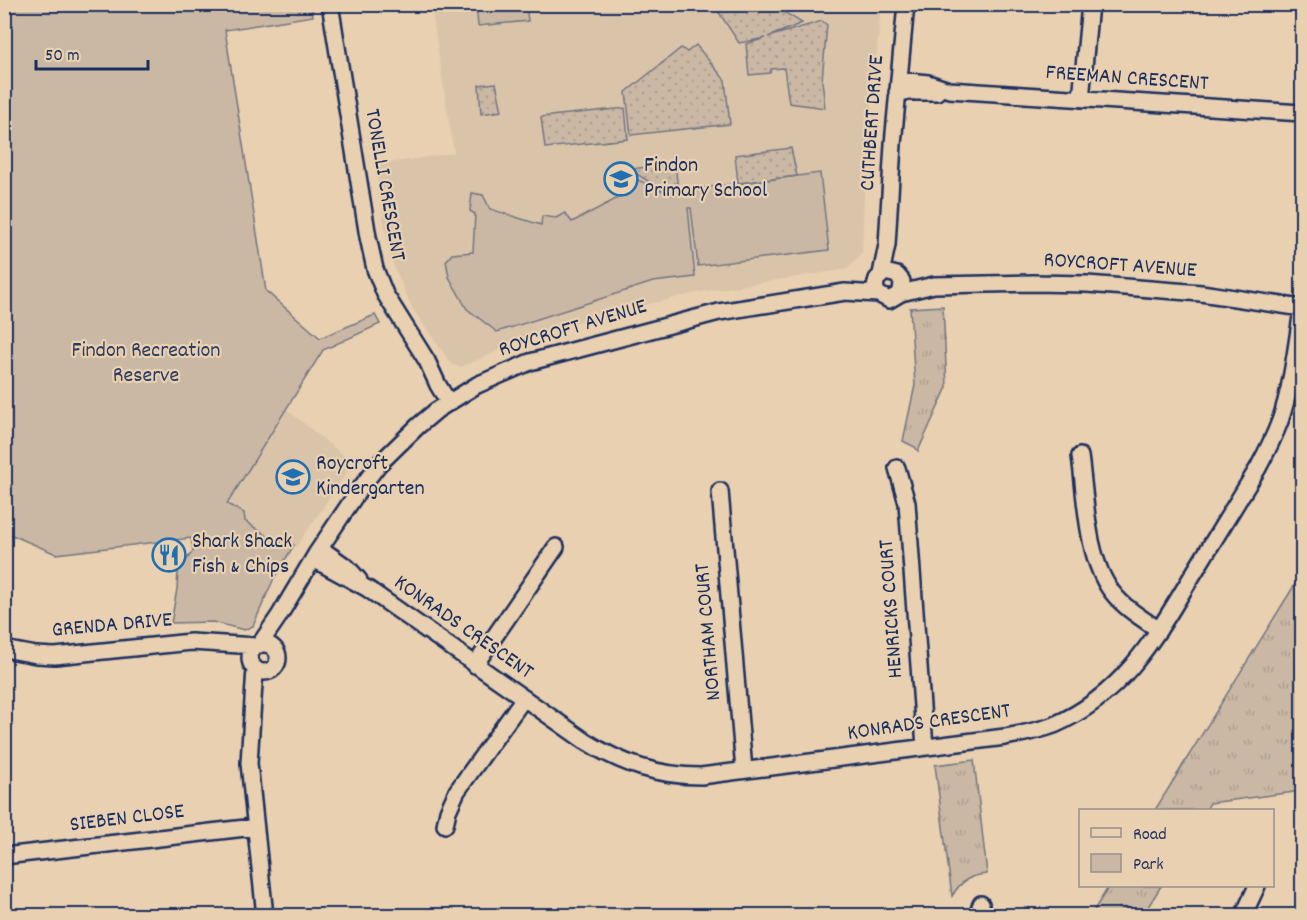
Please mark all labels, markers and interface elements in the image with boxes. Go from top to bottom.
scale bar [36,33,148,71]
text: 50 m [45,44,80,69]
street label: CUTHBERT DRIVE [853,54,893,192]
street label: FREEMAN CRESCENT [1045,58,1210,100]
street label: TONELLI CRESCENT [355,107,413,264]
place label: Findon Primary School [644,151,767,207]
school or university icon: Findon Primary School [603,161,639,197]
street label: ROYCROFT AVENUE [1042,245,1198,287]
street label: ROYCROFT AVENUE [495,292,651,366]
park label: Findon Recreation Reserve [72,336,220,392]
place label: Roycroft Kindergarten [316,449,425,505]
school or university icon: Roycroft Kindergarten [275,459,311,495]
place label: Shark Shack Fish & Chips [192,527,292,583]
restaurant icon: Shark Shack Fish & Chips [151,537,187,573]
street label: HENRICKS COURT [872,538,912,679]
street label: NORTHAM COURT [688,562,730,702]
street label: KONRADS CRESCENT [387,568,539,688]
street label: GRENDA DRIVE [51,605,173,647]
street label: KONRADS CRESCENT [846,696,1013,750]
street label: SIEBEN CLOSE [68,797,186,841]
legend [1079,809,1274,887]
text: Road [1133,823,1167,848]
text: Park [1133,853,1164,878]

